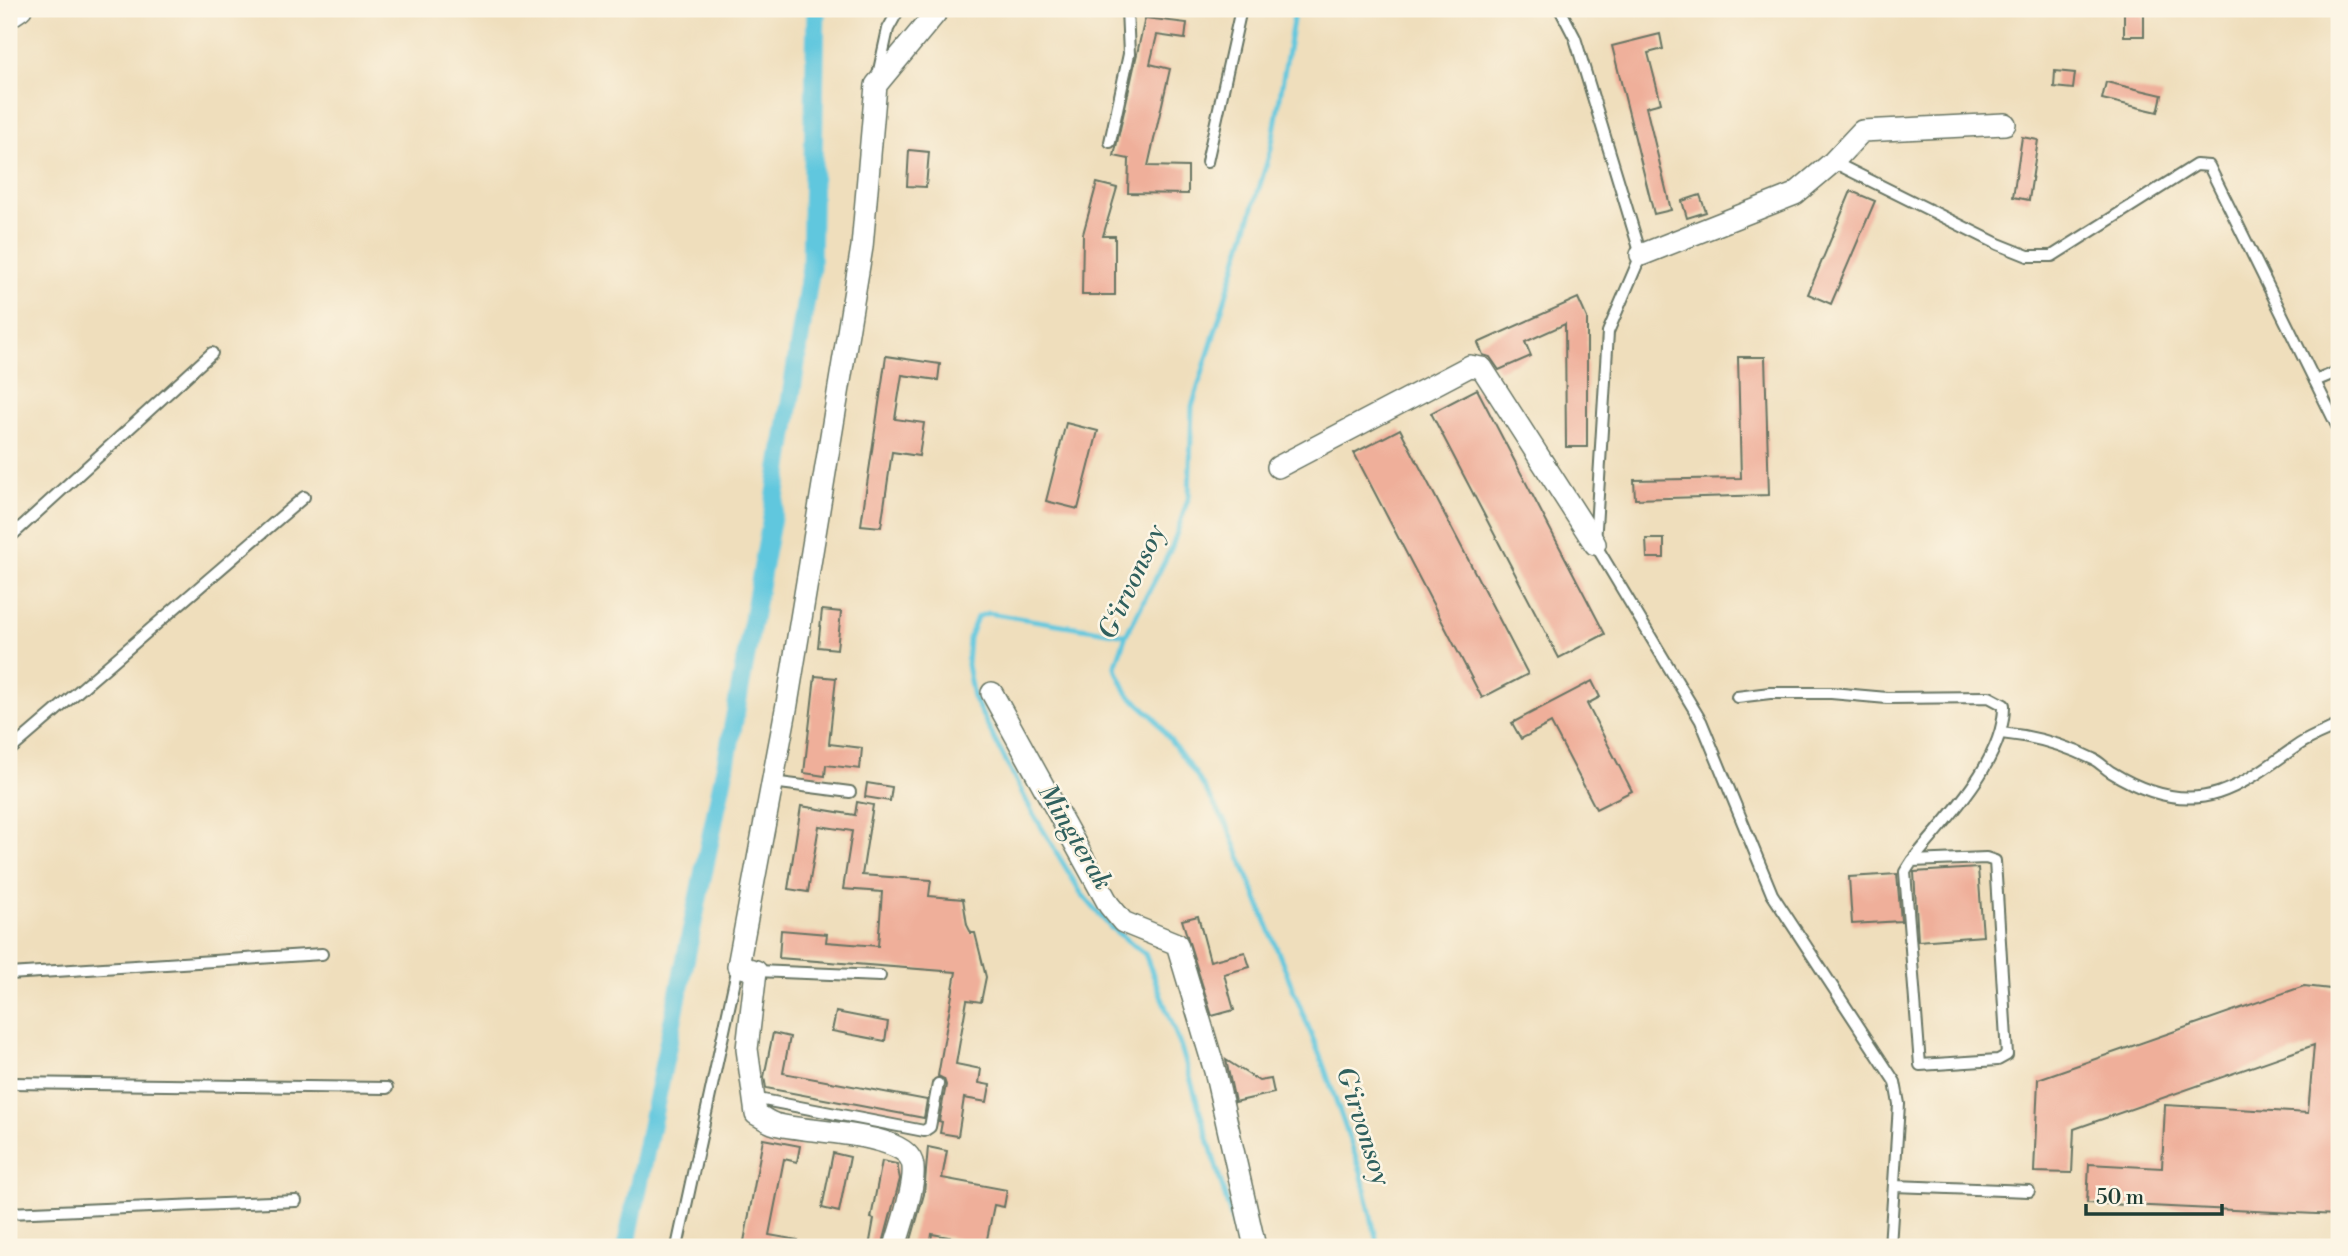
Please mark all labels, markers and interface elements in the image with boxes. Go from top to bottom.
water label: G‘irvonsoy [1091,519,1173,645]
water label: Mingterak [1031,778,1119,896]
water label: G‘irvonsoy [1329,1062,1397,1190]
scale bar [2086,1172,2222,1216]
text: 50 m [2096,1185,2144,1211]

